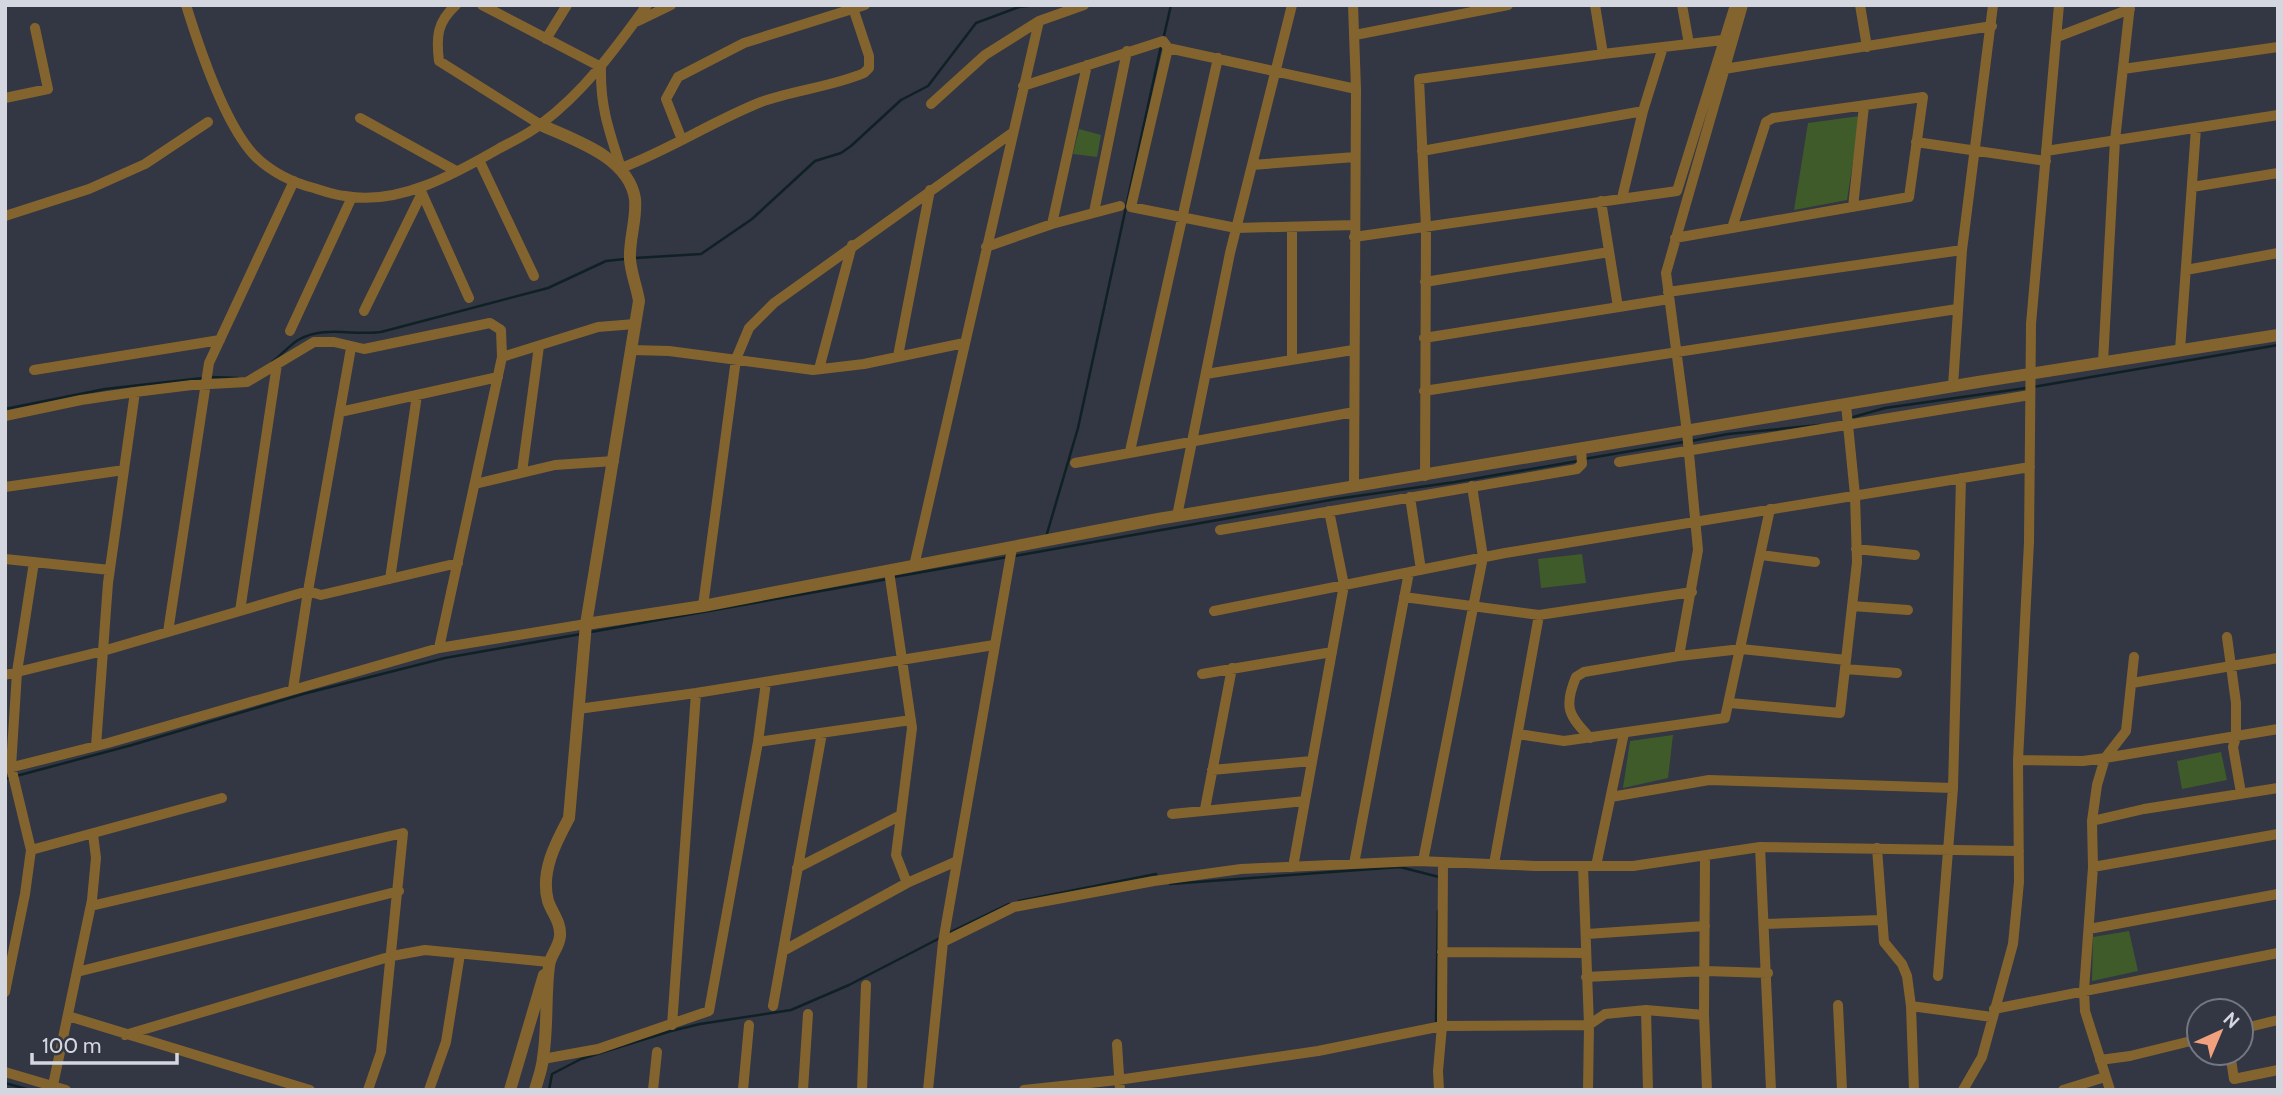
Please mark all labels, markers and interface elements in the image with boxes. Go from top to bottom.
north arrow [2185,997,2255,1067]
text: N [2219,1007,2244,1033]
scale bar [32,1021,177,1066]
text: 100 m [42,1033,101,1058]

